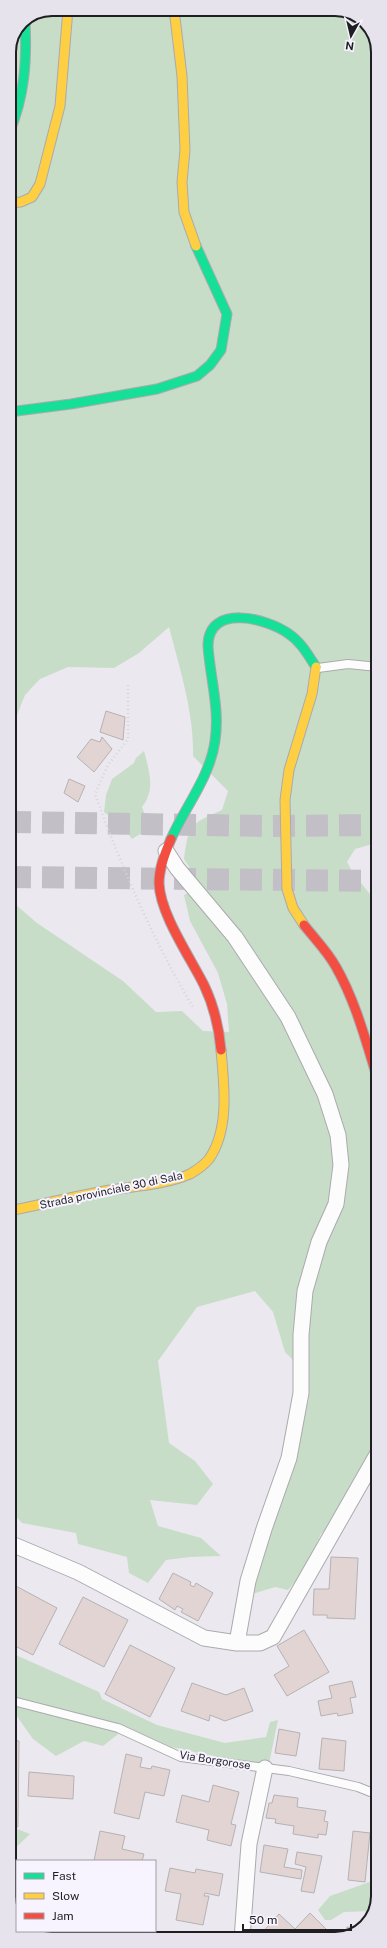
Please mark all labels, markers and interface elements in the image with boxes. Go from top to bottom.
north arrow [331,16,371,56]
text: N [345,39,355,52]
street label: Strada provinciale 30 di Sala [38,1169,184,1211]
street label: Via Borgorose [179,1748,251,1772]
legend [16,1860,156,1932]
text: Fast [52,1869,77,1883]
text: Slow [52,1889,80,1903]
scale bar [243,1906,351,1932]
text: Jam [52,1909,74,1923]
text: 50 m [249,1913,277,1927]

